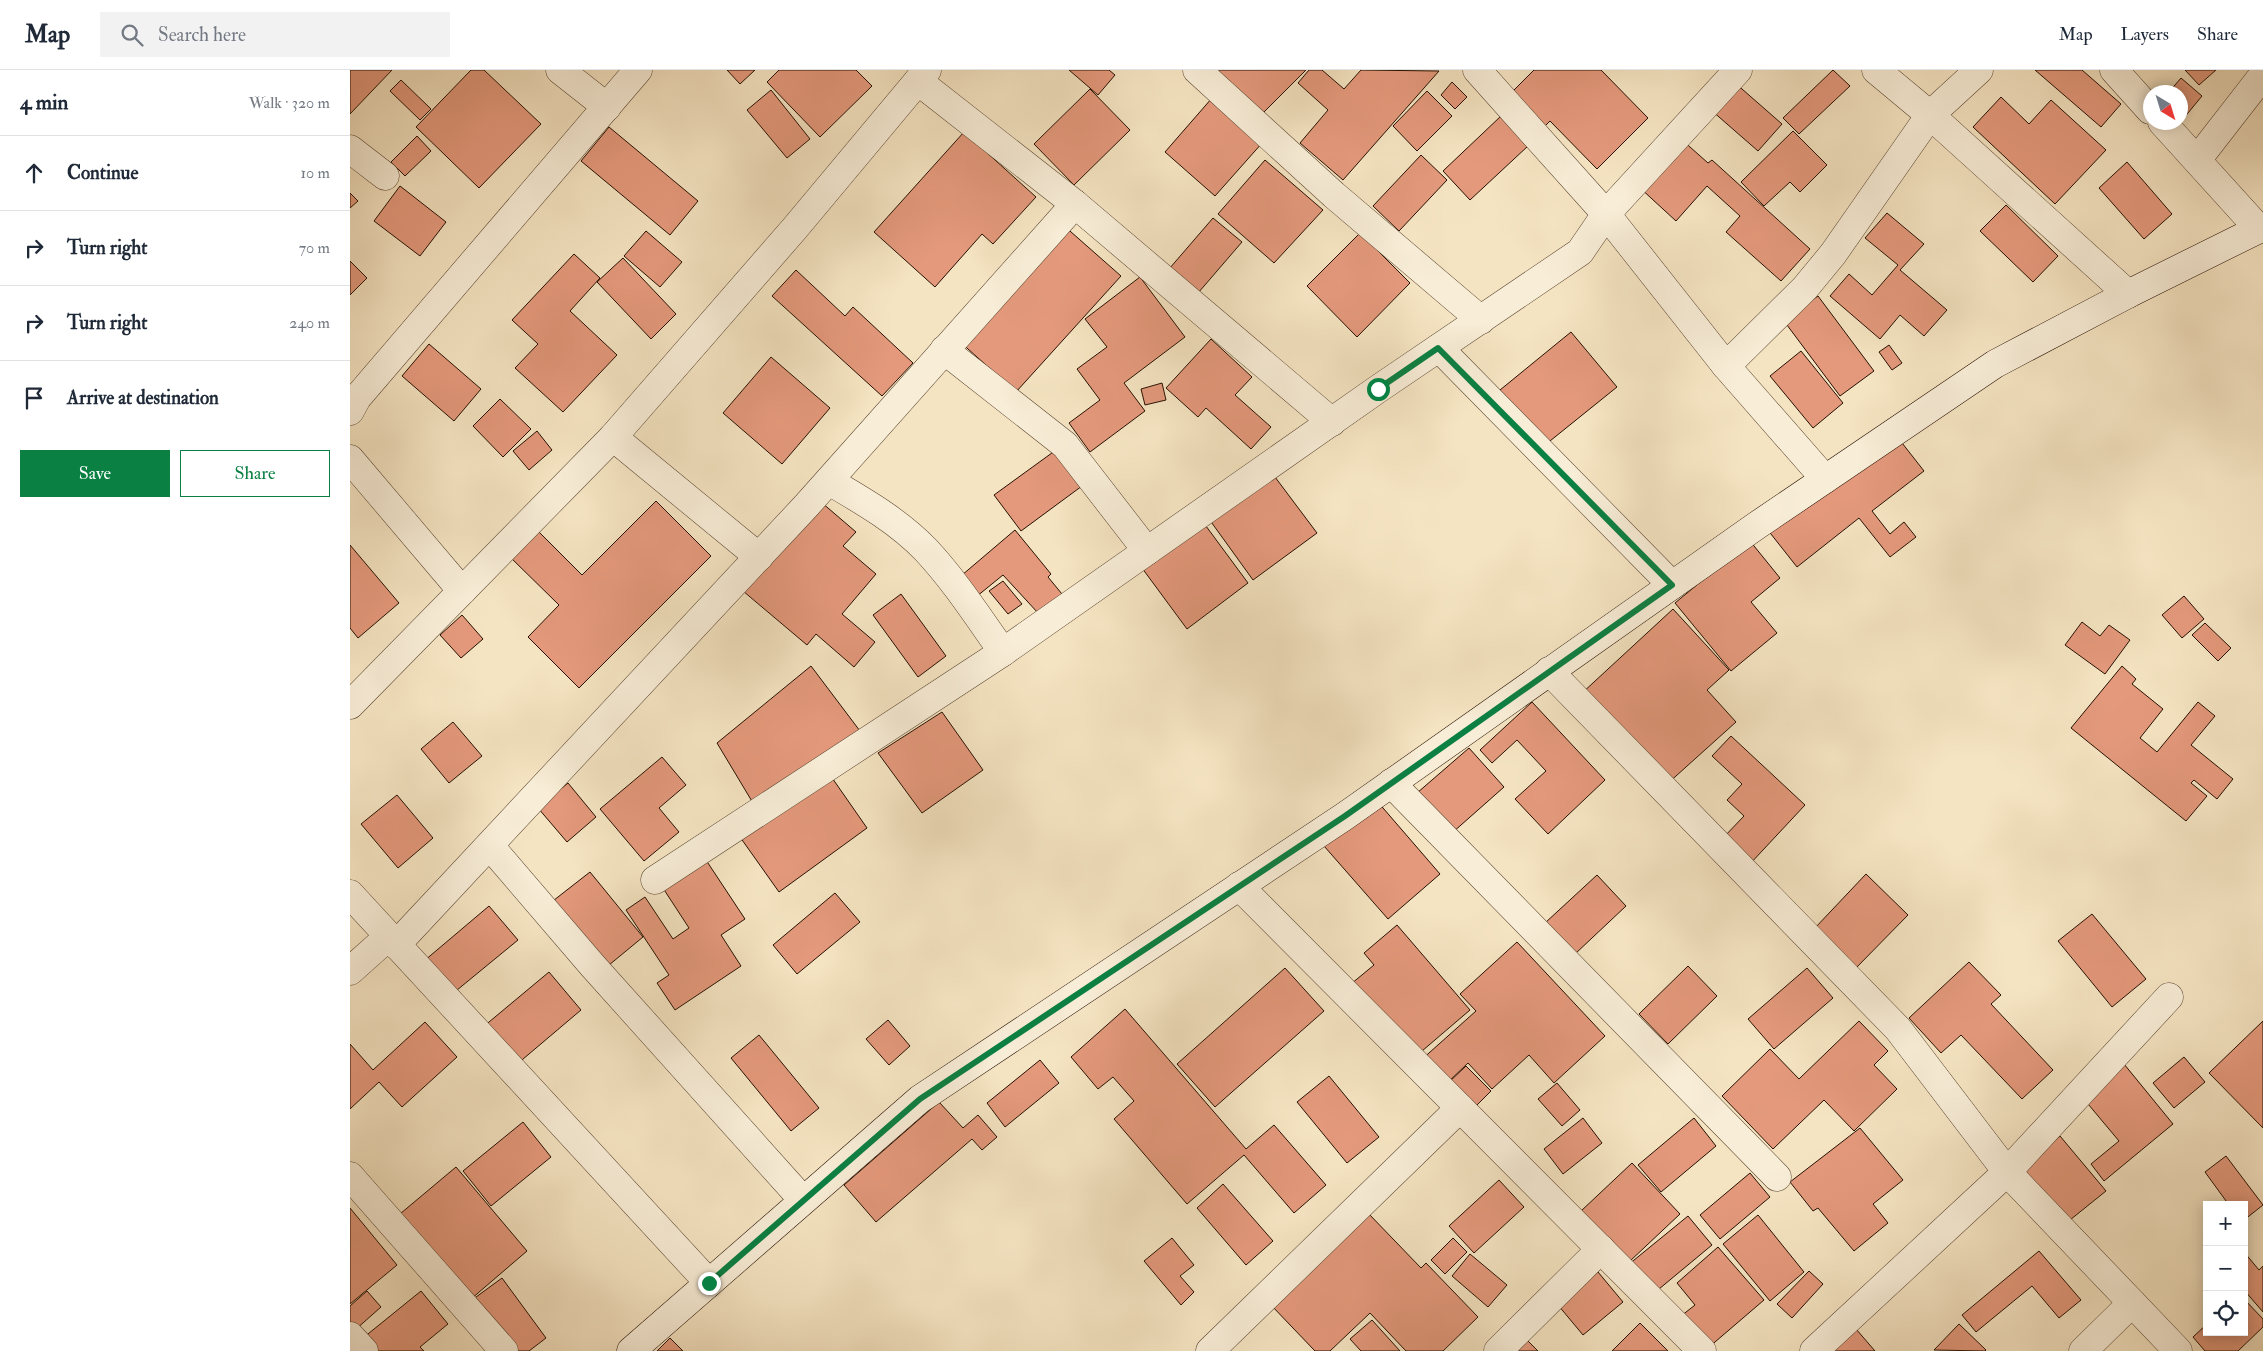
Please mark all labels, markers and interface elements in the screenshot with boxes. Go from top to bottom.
search box [100,12,450,57]
text: Map [25,19,70,50]
icon: search [118,21,146,49]
text: Search here [158,23,246,47]
text: Map [2059,23,2093,46]
text: Layers [2121,23,2169,46]
text: Share [2197,23,2238,46]
north arrow [2143,85,2188,130]
text: 4 min [20,89,68,116]
text: Walk · 320 m [249,93,330,113]
icon: ahead [20,159,48,187]
text: Continue [67,161,138,185]
text: 10 m [300,163,330,183]
icon: right [20,234,48,262]
text: Turn right [67,236,147,260]
text: 70 m [299,238,330,258]
icon: right [20,309,48,337]
text: Turn right [67,311,147,335]
text: 240 m [289,313,330,333]
route start [1367,378,1390,401]
icon: arrive [20,384,48,412]
text: Arrive at destination [67,386,219,410]
button: Save [20,450,170,497]
button: Share [180,450,330,497]
map controls [2203,1201,2248,1336]
button: + [2203,1201,2248,1246]
button: − [2203,1246,2248,1291]
route end [698,1272,721,1295]
button: locate [2203,1291,2248,1336]

